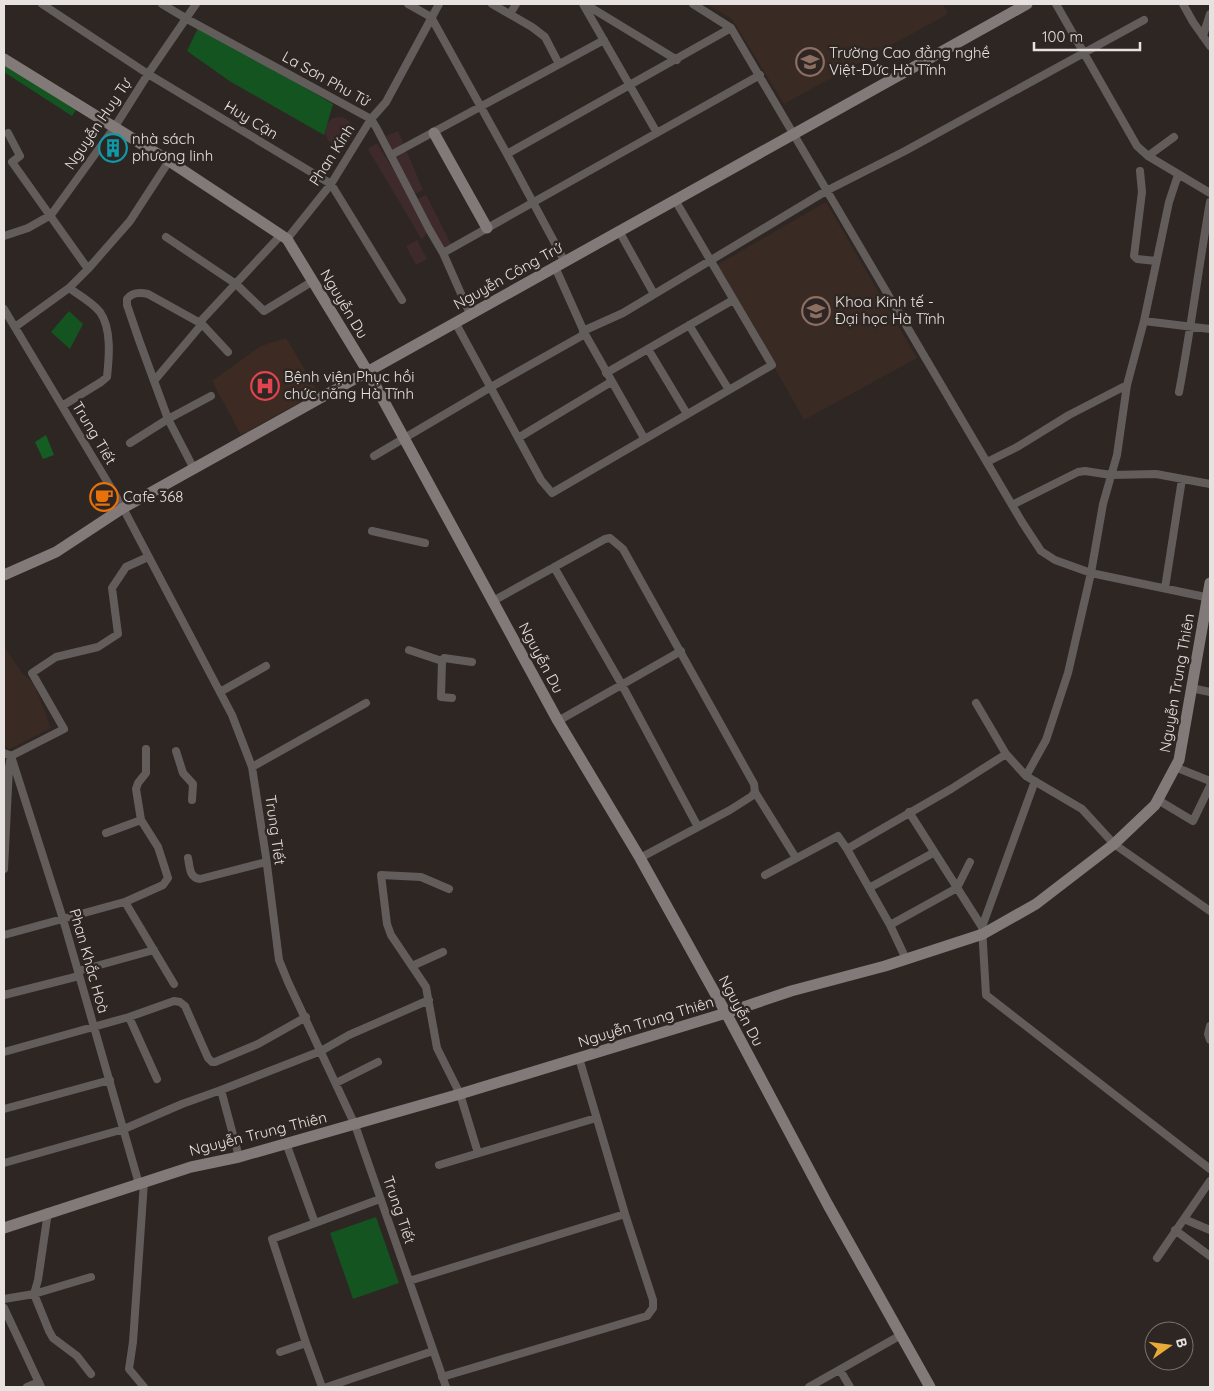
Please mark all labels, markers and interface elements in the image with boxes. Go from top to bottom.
scale bar [1034,20,1140,52]
text: 100 m [1042,27,1083,46]
place label: Trường Cao đẳng nghề Việt-Đức Hà Tĩnh [829,43,990,79]
street label: La Sơn Phu Tử [279,47,375,111]
school or university icon: Trường Cao đẳng nghề Việt-Đức Hà Tĩnh [795,47,825,77]
street label: Nguyễn Huy Tự [60,73,136,173]
street label: Huy Cận [221,96,282,143]
street label: Phan Kính [305,120,359,189]
place label: nhà sách phương linh [132,129,213,165]
building icon: nhà sách phương linh [98,133,128,163]
street label: Nguyễn Công Trứ [450,237,567,313]
street label: Nguyễn Du [316,266,373,342]
place label: Khoa Kinh tế - Đại học Hà Tĩnh [835,292,945,328]
school or university icon: Khoa Kinh tế - Đại học Hà Tĩnh [801,296,831,326]
place label: Bệnh viện Phục hồi chức năng Hà Tĩnh [284,367,415,403]
hospital icon: Bệnh viện Phục hồi chức năng Hà Tĩnh [250,371,280,401]
street label: Trung Tiết [68,398,121,468]
cafe icon: Cafe 368 [89,482,119,512]
place label: Cafe 368 [123,487,183,506]
street label: Nguyễn Trung Thiên [1155,612,1198,754]
street label: Nguyễn Du [515,619,568,697]
street label: Trung Tiết [261,794,290,866]
street label: Phan Khắc Hoà [65,906,113,1015]
street label: Nguyễn Du [715,972,768,1050]
street label: Nguyễn Trung Thiên [576,992,716,1051]
street label: Nguyễn Trung Thiên [187,1107,329,1160]
street label: Trung Tiết [379,1173,420,1246]
north arrow [1144,1321,1194,1371]
text: B [1172,1336,1191,1349]

